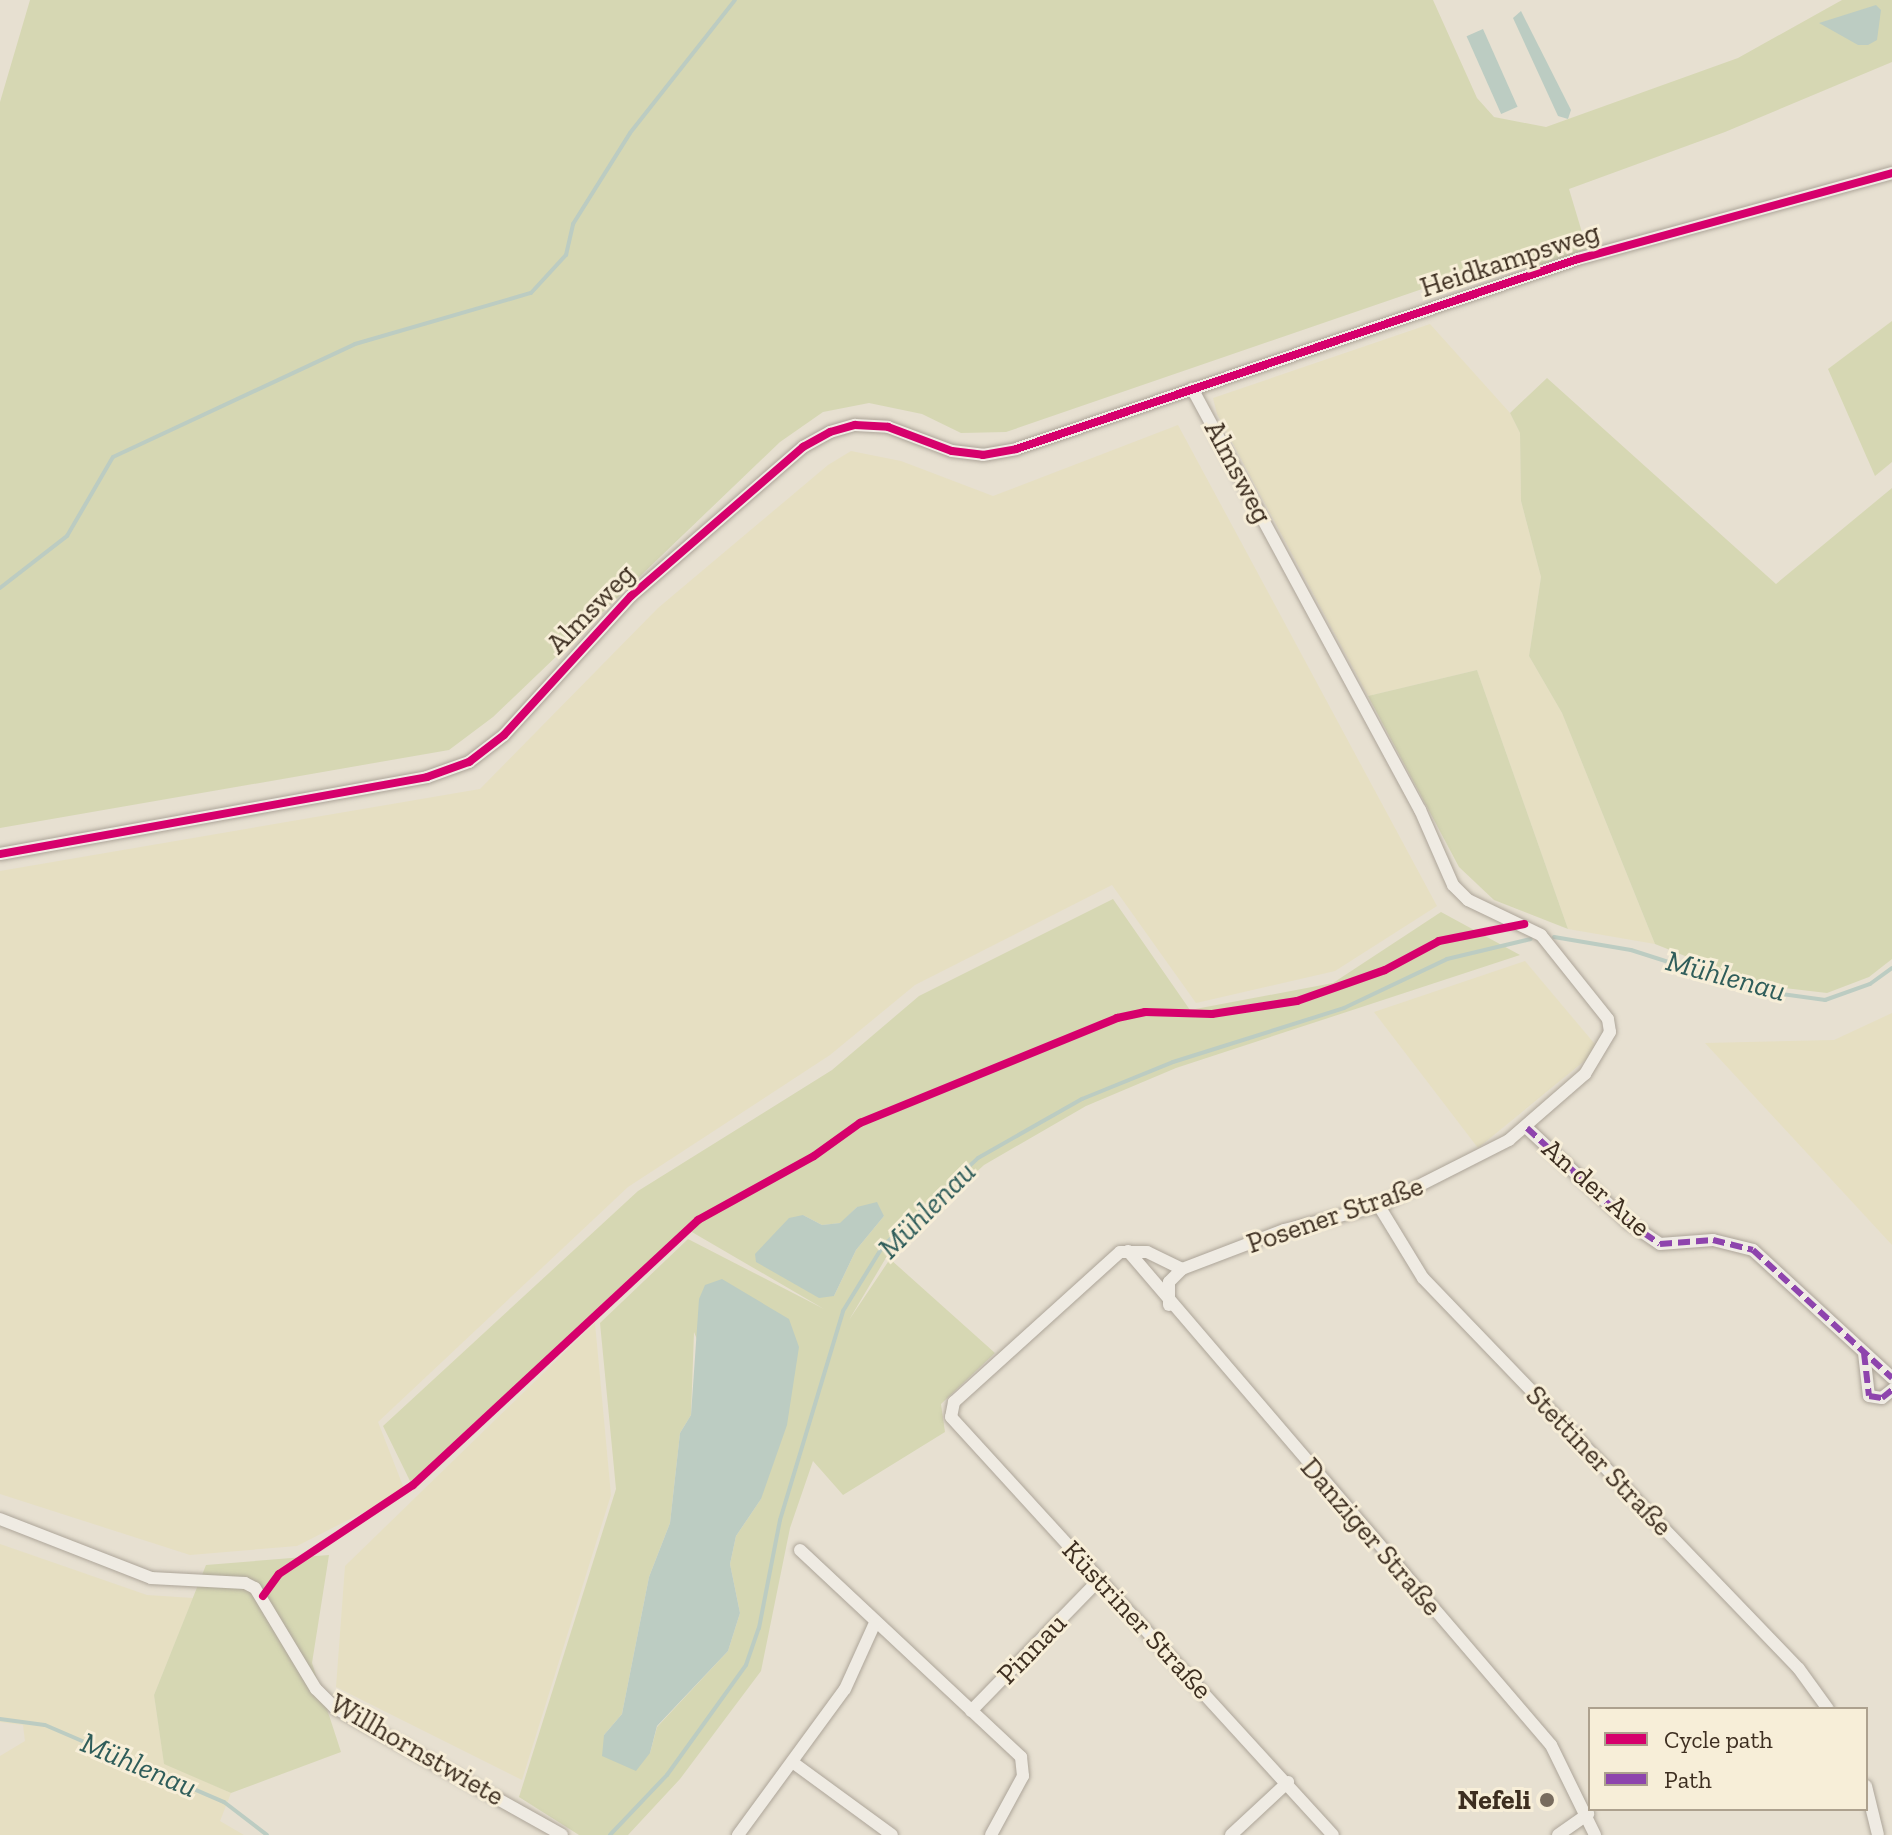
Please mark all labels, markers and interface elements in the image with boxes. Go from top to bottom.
street label: Heidkampsweg [1416,215,1604,305]
street label: Almsweg [1197,415,1279,529]
street label: Almsweg [540,557,642,661]
water label: Mühlenau [1662,943,1790,1009]
street label: An der Aue [1535,1131,1657,1245]
water label: Mühlenau [871,1154,983,1266]
street label: Posener Straße [1242,1169,1428,1261]
street label: Stettiner Straße [1519,1379,1679,1543]
street label: Danziger Straße [1293,1451,1449,1623]
street label: Küstriner Straße [1055,1534,1219,1706]
street label: Pinnau [990,1607,1074,1691]
street label: Willhornstwiete [324,1687,510,1813]
legend [1588,1707,1868,1811]
water label: Mühlenau [75,1724,203,1806]
text: Cycle path [1664,1725,1773,1754]
text: Path [1664,1765,1712,1794]
place label: Nefeli [1458,1783,1531,1817]
marker: Nefeli [1538,1791,1556,1809]

